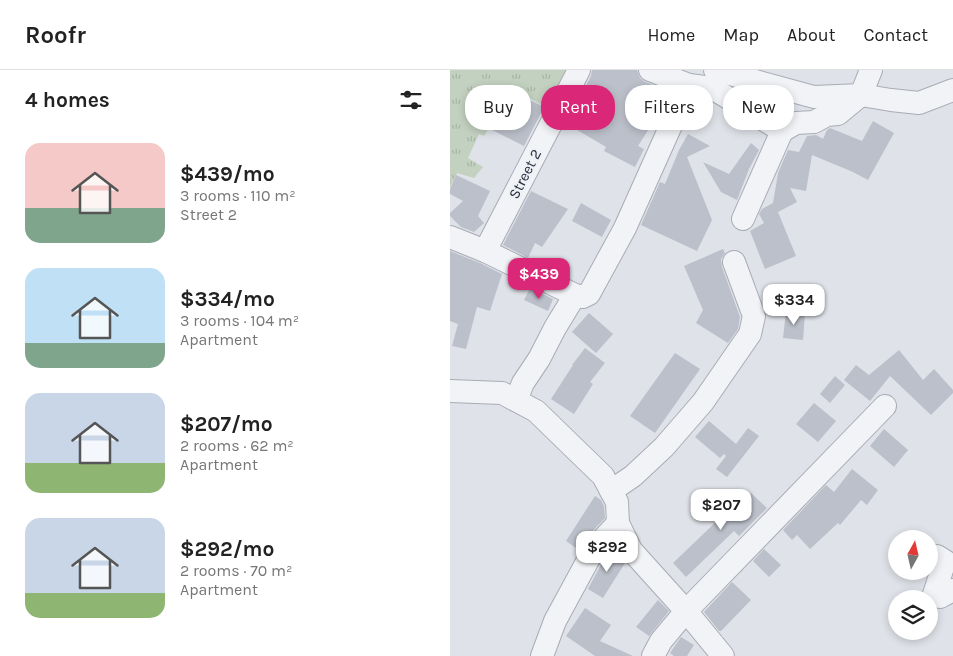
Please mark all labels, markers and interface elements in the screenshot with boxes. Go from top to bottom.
text: Roofr [25,21,86,49]
text: Home [647,24,695,46]
text: Map [723,24,759,46]
text: About [787,24,836,46]
text: Contact [864,24,928,46]
chip: Buy [465,85,531,130]
chip: Rent [541,85,615,130]
chip: Filters [625,85,713,130]
chip: New [723,85,794,130]
icon: filters [397,86,425,114]
text: 4 homes [25,88,110,112]
street label: Street 2 [505,146,545,202]
text: $439/mo [180,162,275,186]
icon: home [65,163,125,223]
text: 3 rooms · 110 m² [180,186,296,205]
text: Street 2 [180,205,237,224]
pin: $439 [509,258,569,300]
text: $439 [519,264,559,283]
pin: $334 [764,284,824,326]
text: $334/mo [180,287,275,311]
icon: home [65,288,125,348]
text: $334 [774,290,814,309]
text: 3 rooms · 104 m² [180,311,299,330]
text: Apartment [180,330,258,349]
text: $207/mo [180,412,273,436]
icon: home [65,413,125,473]
text: 2 rooms · 62 m² [180,436,294,455]
text: Apartment [180,455,258,474]
pin: $207 [691,488,751,531]
text: $207 [702,495,740,514]
pin: $292 [577,530,637,573]
north arrow [888,530,938,580]
map controls [888,530,938,640]
text: $292/mo [180,537,274,561]
text: $292 [587,537,627,556]
icon: home [65,538,125,598]
text: 2 rooms · 70 m² [180,561,292,580]
text: Apartment [180,580,258,599]
button: layers [888,590,938,640]

